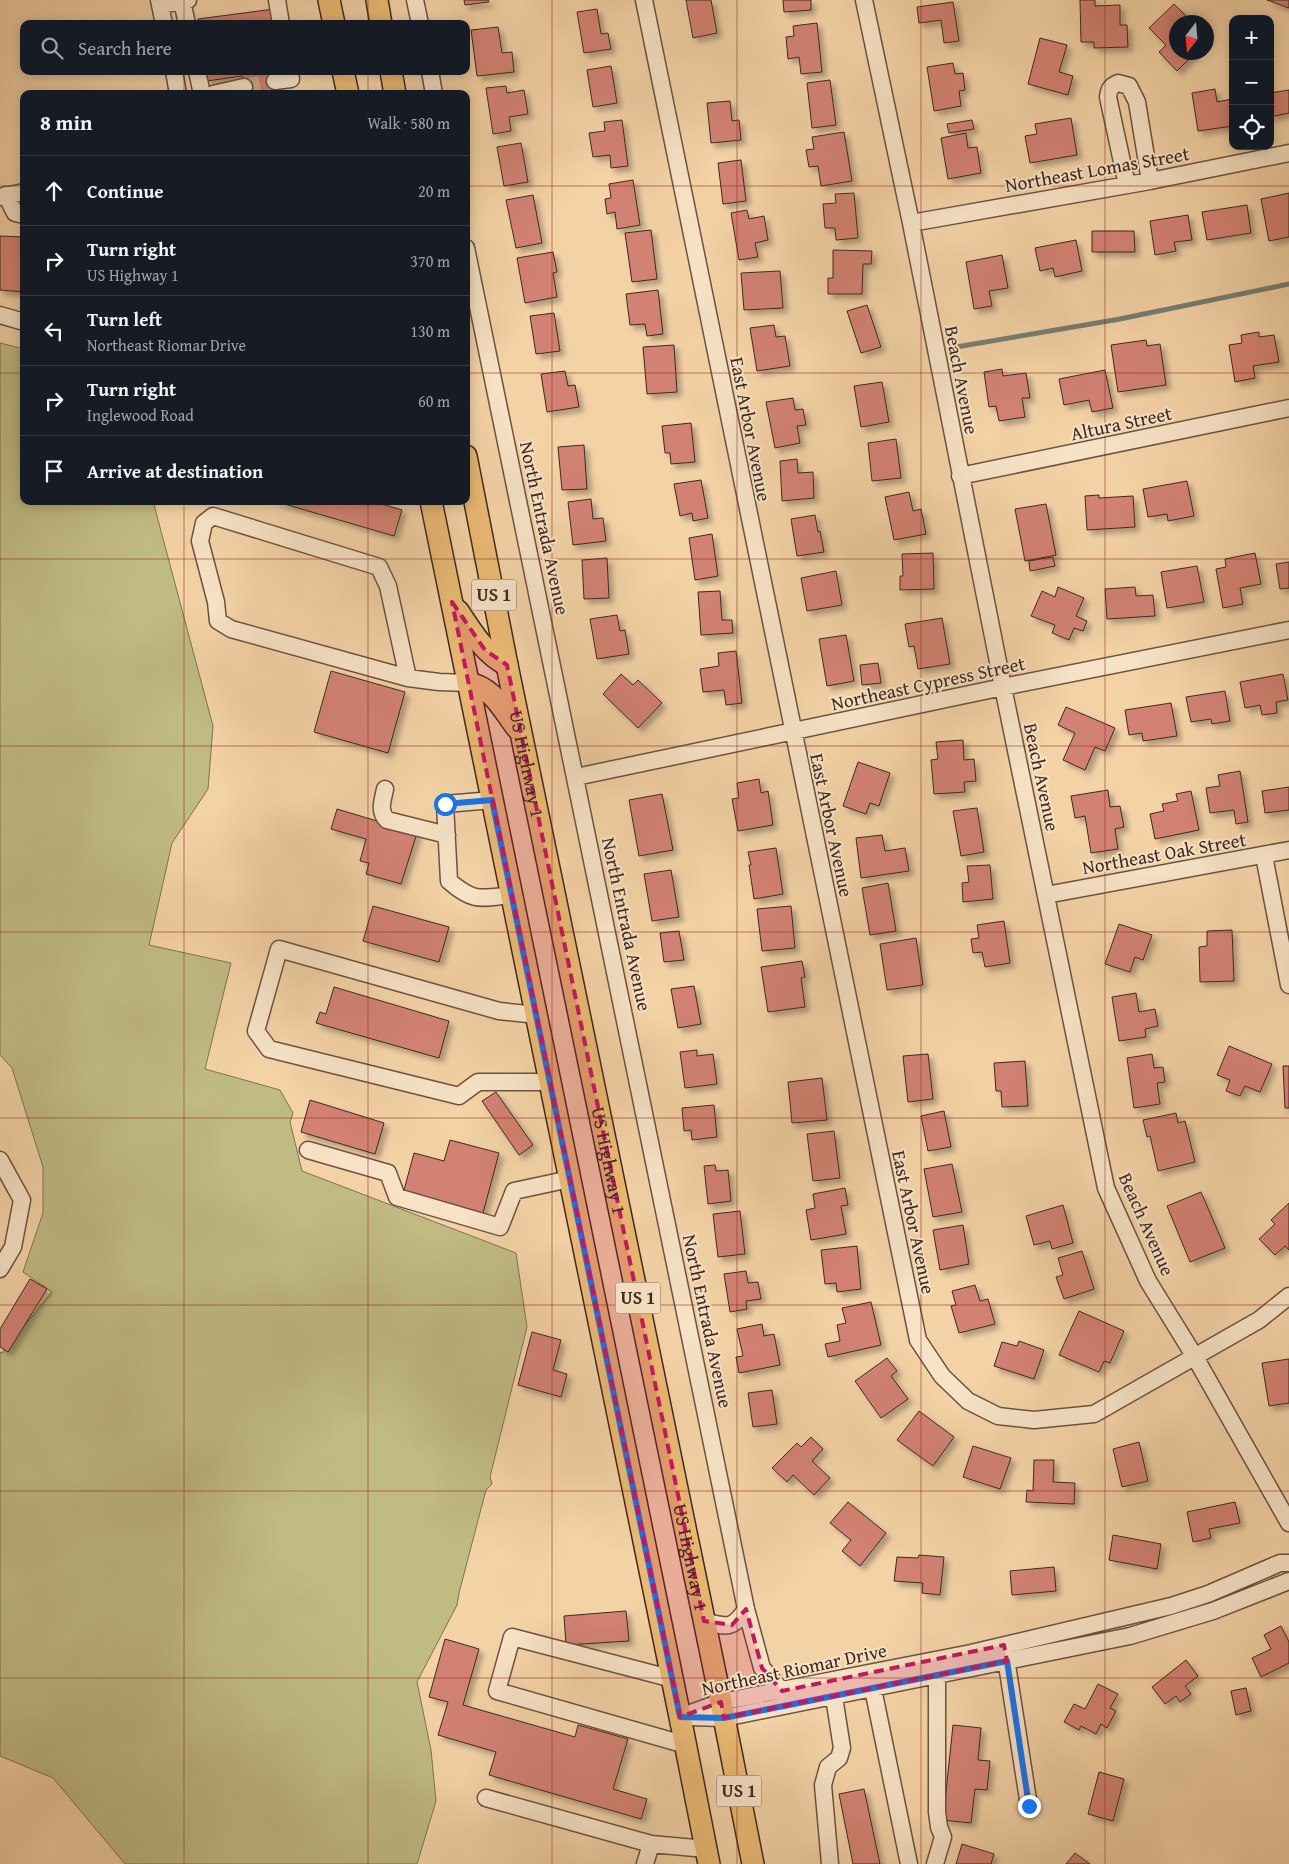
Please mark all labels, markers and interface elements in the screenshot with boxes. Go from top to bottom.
north arrow [1169,15,1214,60]
map controls [1229,15,1274,150]
button: + [1229,15,1274,60]
search box [20,20,470,75]
icon: search [38,34,66,62]
text: Search here [78,34,172,62]
button: − [1229,60,1274,105]
button: locate [1229,105,1274,150]
text: 8 min [40,107,92,138]
text: Walk · 580 m [367,111,450,135]
street label: Northeast Lomas Street [1003,139,1192,199]
icon: ahead [40,177,68,205]
text: Continue [87,177,164,205]
text: 20 m [418,179,450,203]
text: Turn right [87,235,176,263]
icon: right [40,247,68,275]
text: 370 m [410,249,450,273]
text: US Highway 1 [87,263,179,287]
text: Turn left [87,305,162,333]
icon: left [40,317,68,345]
text: 130 m [410,319,450,343]
street label: Beach Avenue [938,323,986,437]
text: Northeast Riomar Drive [87,333,246,357]
street label: East Arbor Avenue [723,355,779,504]
text: Turn right [87,375,176,403]
icon: right [40,387,68,415]
text: 60 m [418,389,450,413]
street label: Altura Street [1068,399,1174,447]
text: Inglewood Road [87,403,194,427]
street label: North Entrada Avenue [513,439,577,617]
icon: arrive [40,457,68,485]
text: Arrive at destination [87,457,263,485]
road number: US 1 [472,580,516,610]
street label: Northeast Cypress Street [828,649,1028,717]
street label: US Highway 1 [503,708,552,820]
street label: Beach Avenue [1017,720,1067,834]
street label: East Arbor Avenue [803,751,861,900]
route start [434,793,457,816]
street label: Northeast Oak Street [1080,825,1248,881]
street label: North Entrada Avenue [595,835,659,1013]
street label: US Highway 1 [585,1104,634,1217]
street label: East Arbor Avenue [885,1148,943,1297]
street label: Beach Avenue [1112,1168,1182,1280]
street label: North Entrada Avenue [676,1232,740,1410]
road number: US 1 [616,1282,660,1314]
street label: US Highway 1 [666,1501,716,1613]
street label: Northeast Riomar Drive [699,1636,889,1702]
road number: US 1 [716,1775,762,1806]
route end [1018,1795,1041,1818]

